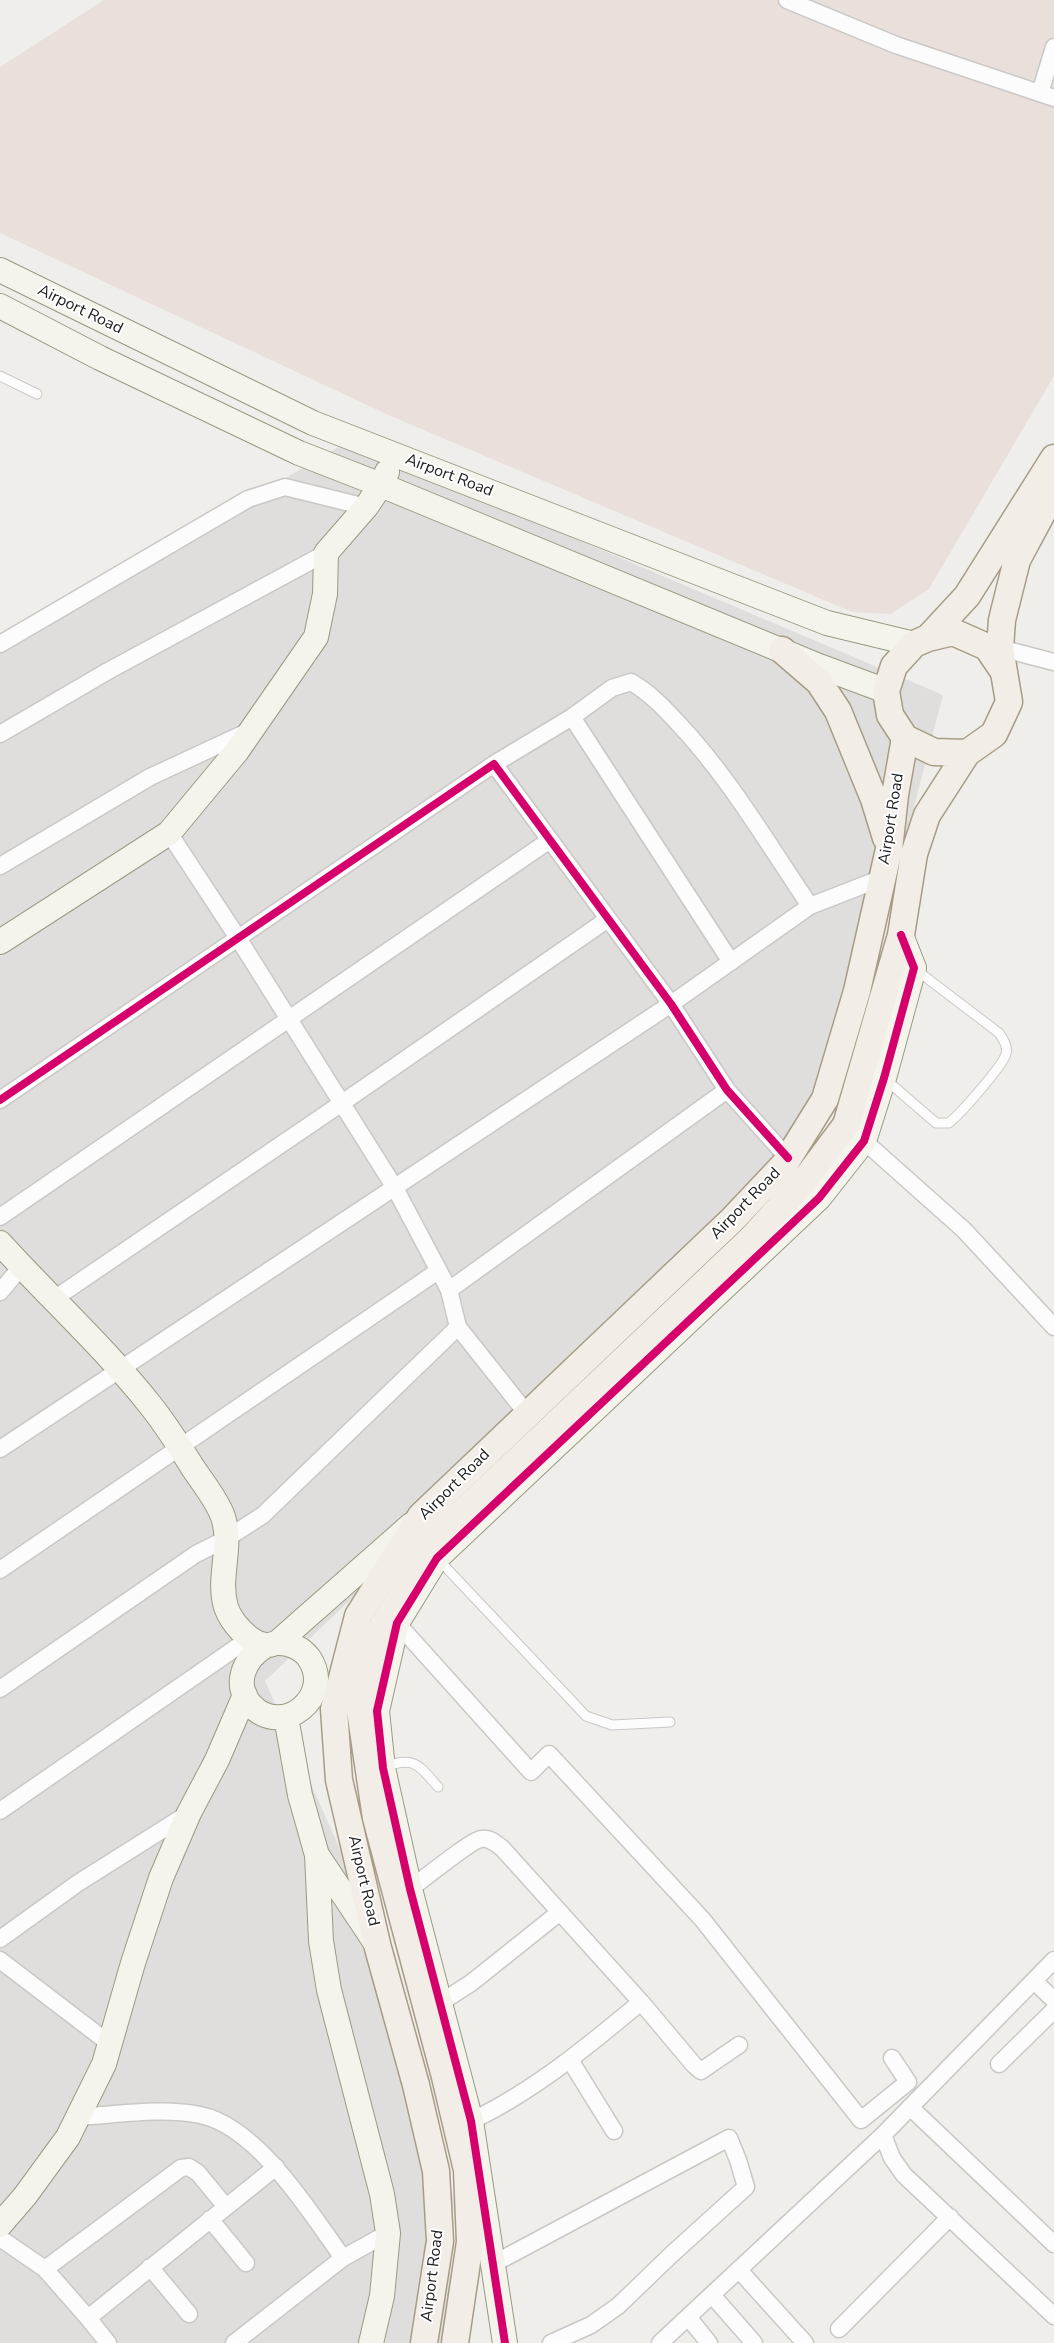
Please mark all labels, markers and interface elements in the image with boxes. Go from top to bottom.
street label: Airport Road [34,281,126,339]
street label: Airport Road [402,450,496,502]
street label: Airport Road [875,772,909,866]
street label: Airport Road [707,1164,785,1244]
street label: Airport Road [416,1446,494,1524]
street label: Airport Road [343,1834,383,1928]
street label: Airport Road [418,2229,448,2323]

